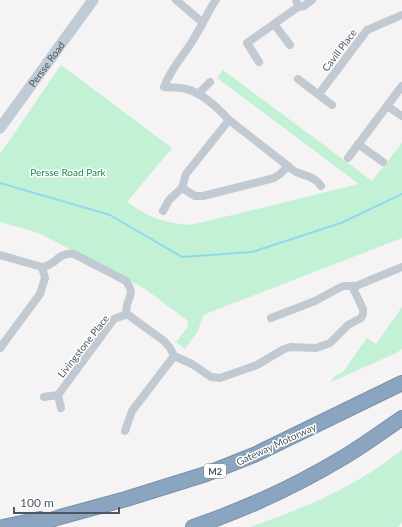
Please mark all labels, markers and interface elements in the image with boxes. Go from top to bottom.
street label: Cavill Place [319,27,359,73]
street label: Persse Road [26,39,67,89]
park label: Persse Road Park [30,166,107,178]
street label: Livingstone Place [55,312,111,380]
street label: Gateway Motorway [234,420,318,468]
road number: M2 [204,464,226,478]
scale bar [14,489,119,515]
text: 100 m [20,495,54,510]

